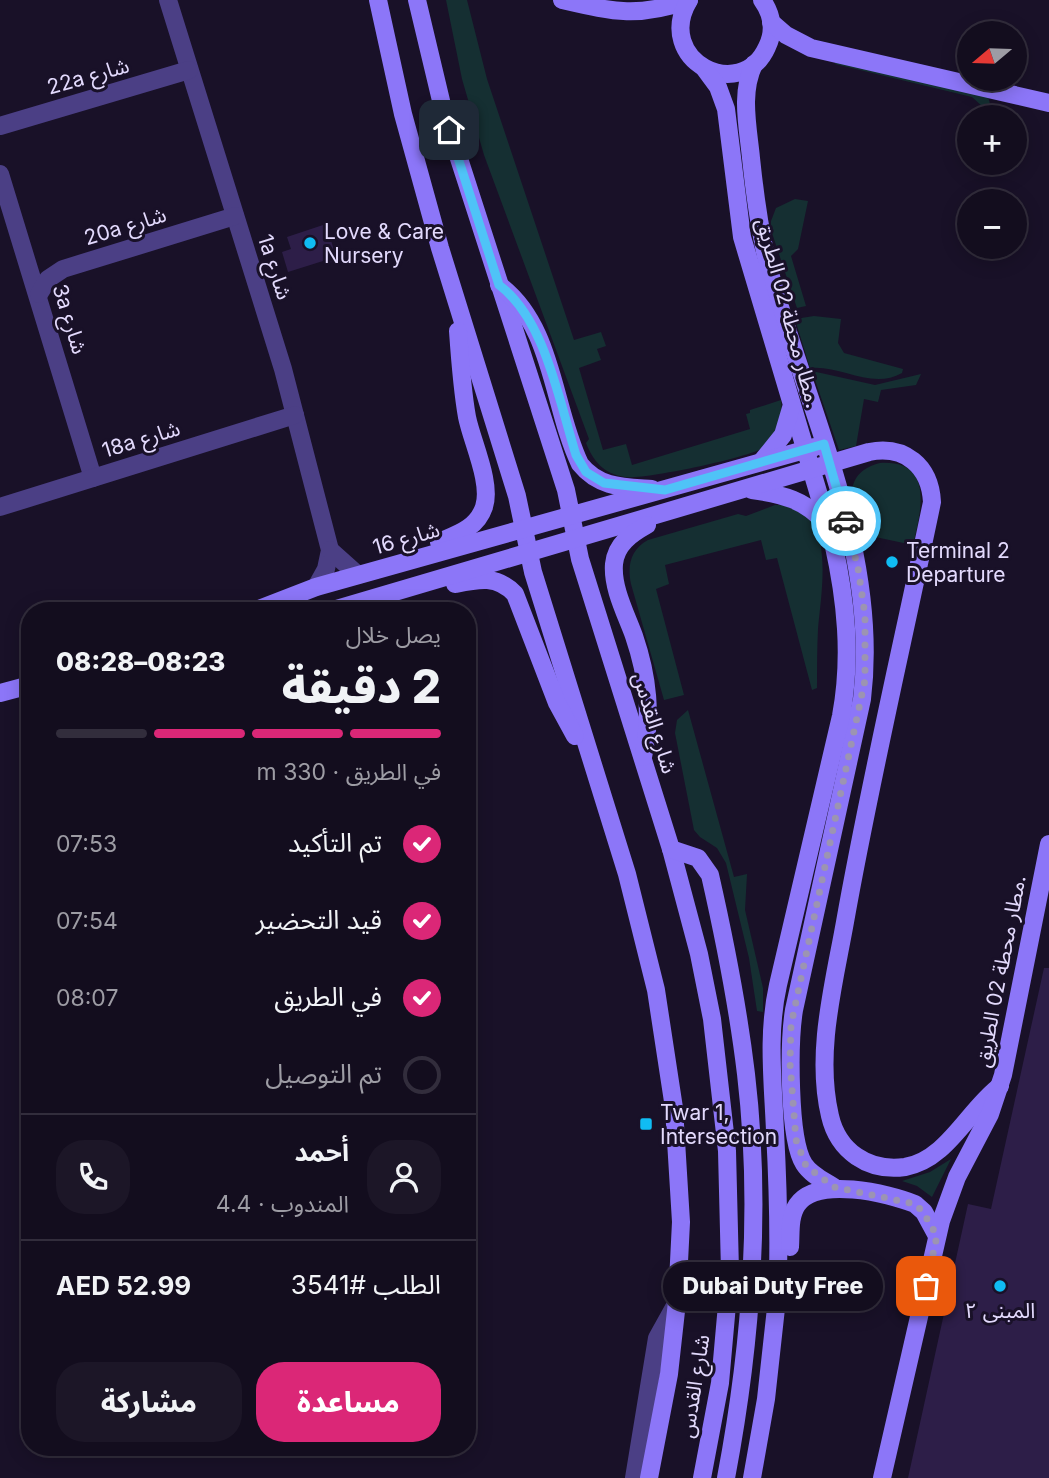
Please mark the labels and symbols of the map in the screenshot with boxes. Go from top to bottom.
north arrow [957,21,1027,91]
street label: 22a شارع [44,52,133,103]
pin [419,100,479,160]
street label: 20a شارع [81,202,170,253]
street label: مطار محطة 02 الطريق. [751,215,826,411]
place label: Love & Care Nursery [324,219,444,268]
street label: 1a شارع [250,231,297,304]
marker: Love & Care Nursery [302,235,318,251]
street label: 3a شارع [45,281,92,358]
street label: 18a شارع [99,415,184,466]
courier [811,486,881,556]
street label: شارع 16 [370,517,443,562]
place label: Terminal 2 Departure [906,538,1010,587]
marker: Terminal 2 Departure [884,554,900,570]
street label: شارع القدس [625,669,682,777]
street label: مطار محطة 02 الطريق. [969,873,1032,1069]
place label: Twar 1, Intersection [660,1100,777,1149]
marker: Twar 1, Intersection [638,1116,654,1132]
pin [896,1256,956,1316]
callout: Dubai Duty Free [664,1262,884,1310]
marker: المبنى ٢ [992,1278,1008,1294]
place label: المبنى ٢ [965,1298,1035,1323]
street label: شارع القدس [673,1333,717,1440]

